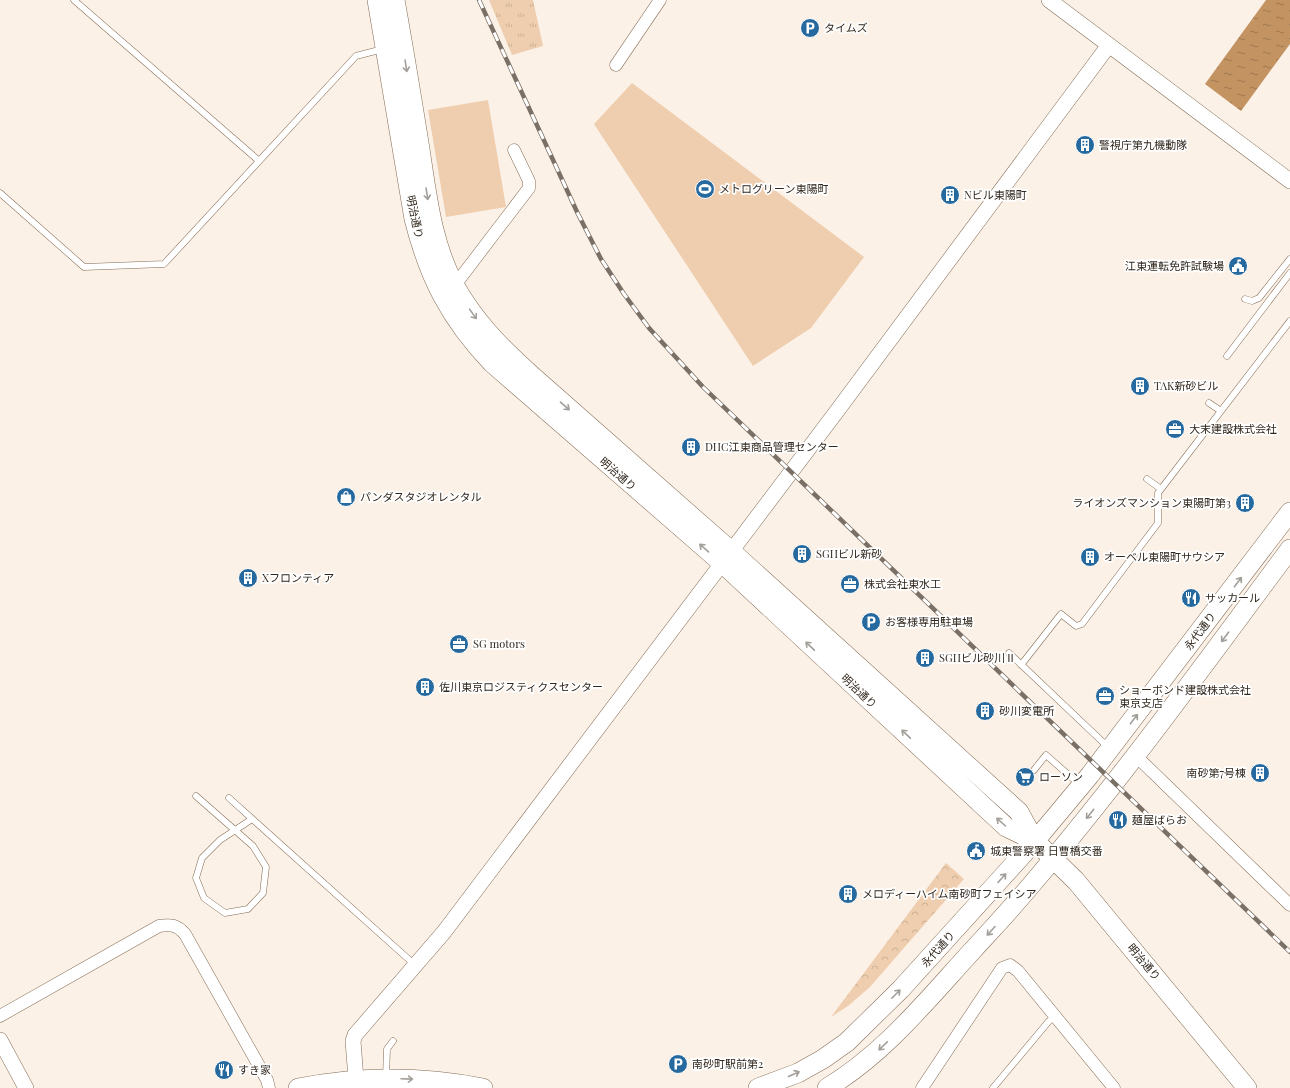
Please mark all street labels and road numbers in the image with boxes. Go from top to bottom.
street label: 明治通り [404,194,427,240]
street label: 明治通り [597,454,640,494]
street label: 永代通り [1180,609,1219,653]
street label: 明治通り [838,670,881,711]
street label: 永代通り [917,927,958,970]
street label: 明治通り [1124,940,1164,983]

